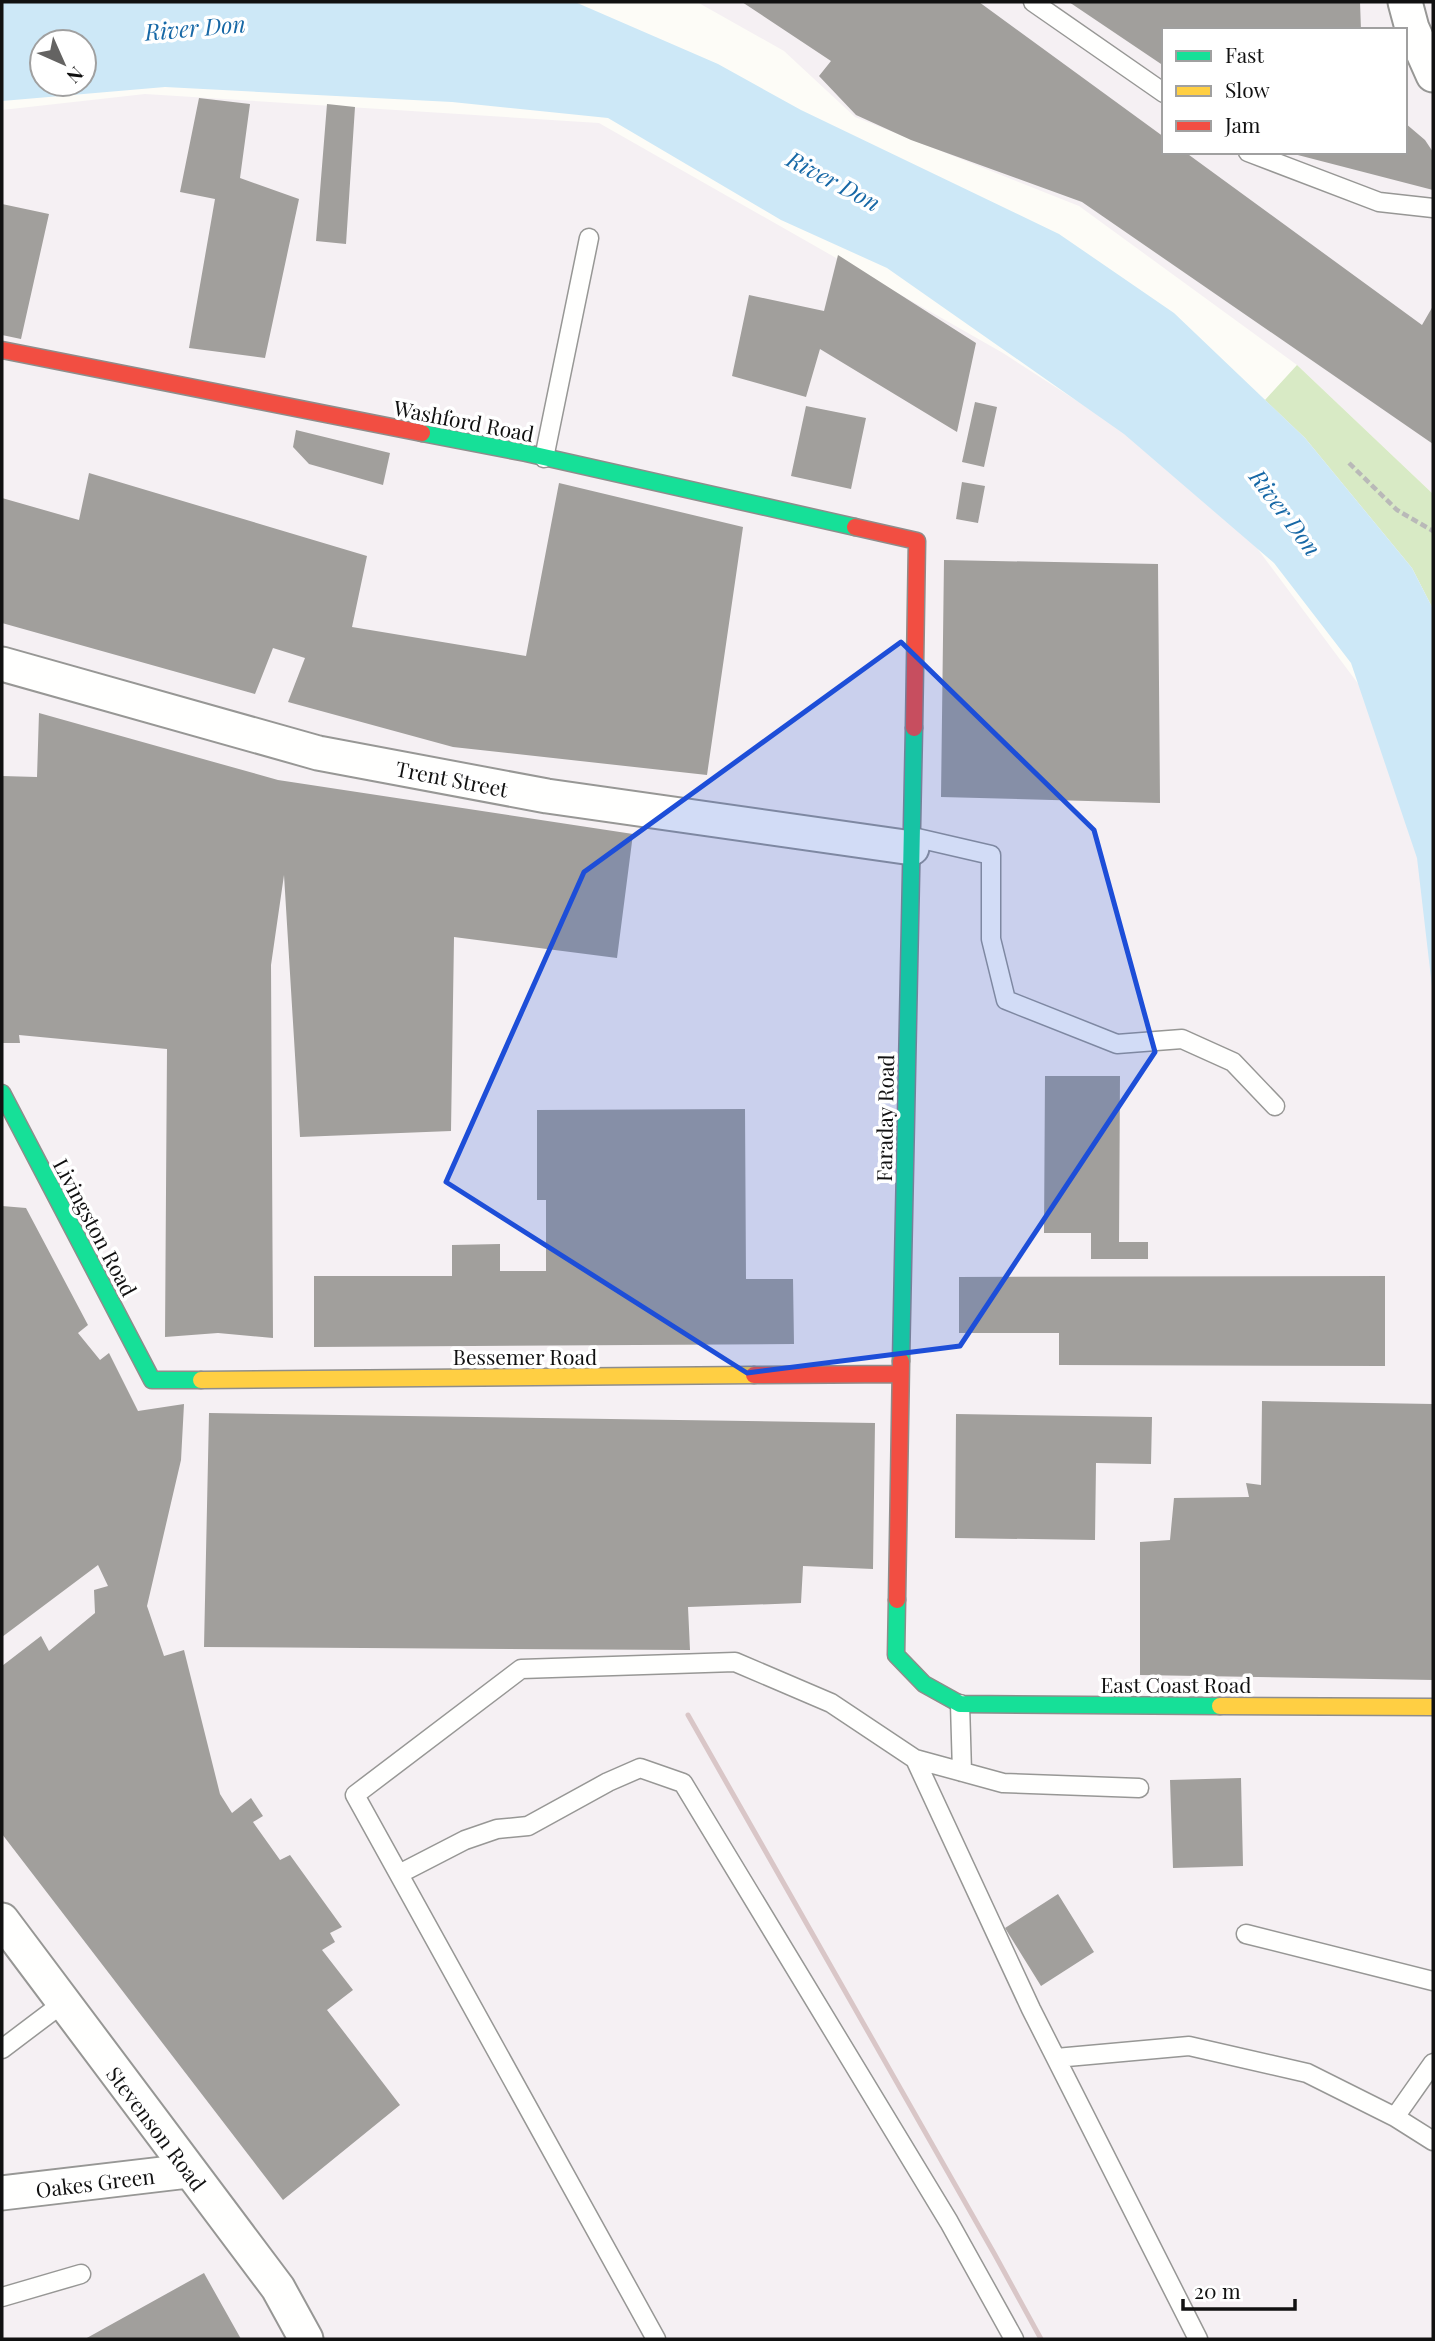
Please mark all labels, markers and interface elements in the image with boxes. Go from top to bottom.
water label: River Don [142,7,247,47]
north arrow [28,28,98,98]
legend [1162,28,1407,154]
text: Fast [1225,40,1264,68]
text: N [61,62,90,90]
text: Slow [1225,75,1270,103]
text: Jam [1224,110,1261,138]
water label: River Don [781,142,886,217]
street label: Washford Road [390,392,537,447]
water label: River Don [1243,461,1329,562]
street label: Trent Street [393,753,511,803]
street label: Faraday Road [869,1054,899,1182]
street label: Livingston Road [48,1153,144,1301]
street label: Bessemer Road [453,1342,597,1370]
street label: East Coast Road [1101,1670,1251,1698]
street label: Stevenson Road [101,2060,213,2196]
street label: Oakes Green [34,2161,157,2203]
scale bar [1183,2268,1295,2312]
text: 20 m [1194,2276,1241,2304]

